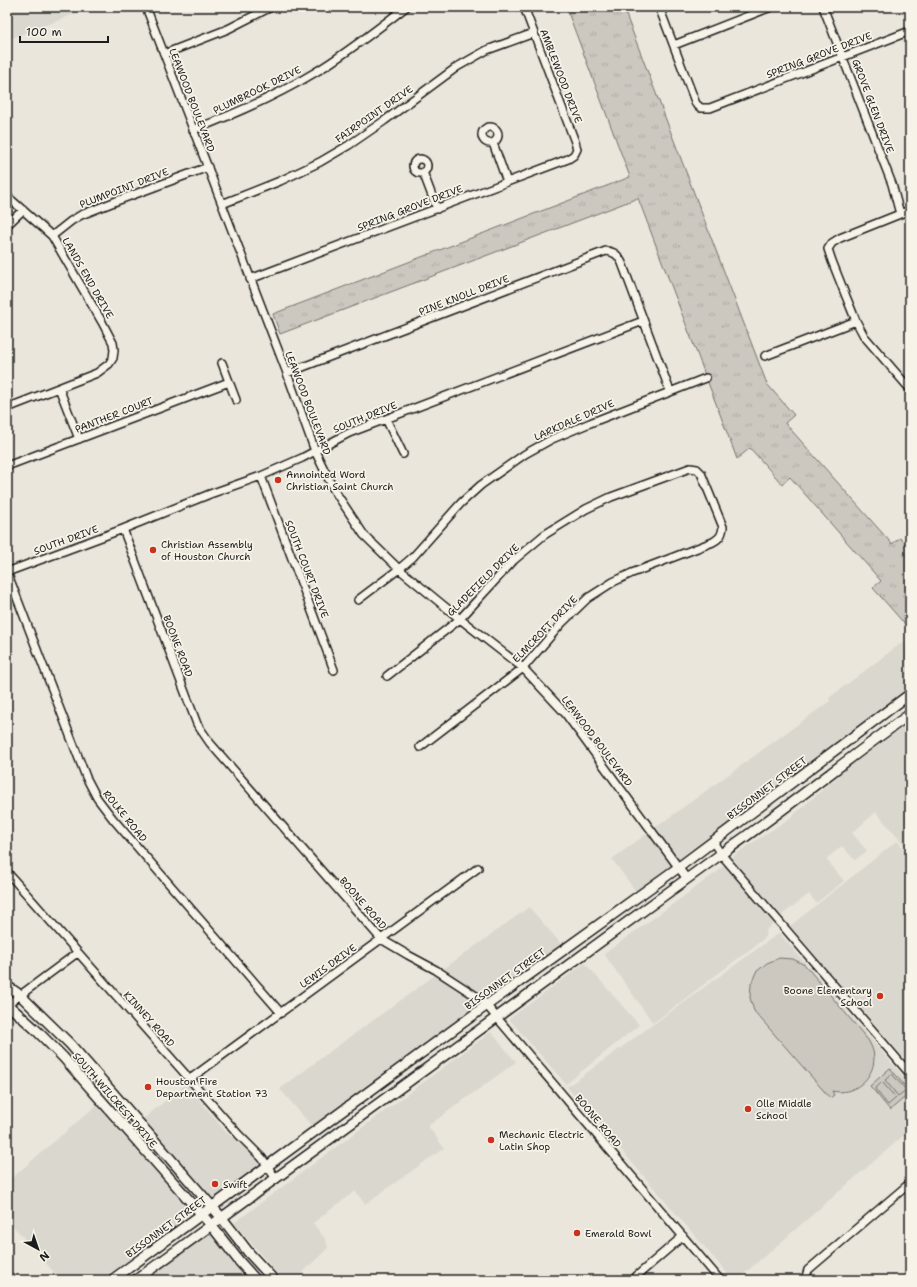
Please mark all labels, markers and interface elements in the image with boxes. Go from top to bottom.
scale bar [20,18,108,44]
text: 100 m [26,24,62,40]
street label: AMBLEWOOD DRIVE [537,27,585,125]
street label: SPRING GROVE DRIVE [764,29,874,81]
street label: LEAWOOD BOULEVARD [166,46,218,154]
street label: GROVE GLEN DRIVE [849,57,897,155]
street label: PLUMBROOK DRIVE [211,63,303,117]
street label: FAIRPOINT DRIVE [333,82,415,146]
street label: PLUMPOINT DRIVE [78,165,170,211]
street label: SPRING GROVE DRIVE [355,182,465,234]
street label: LANDS END DRIVE [59,235,117,321]
street label: PINE KNOLL DRIVE [417,272,511,318]
street label: LEAWOOD BOULEVARD [282,349,334,457]
street label: PANTHER COURT [73,394,155,436]
street label: LARKDALE DRIVE [532,396,616,444]
street label: SOUTH DRIVE [331,398,399,436]
place label: Annointed Word Christian Saint Church [286,468,394,493]
marker: Annointed Word Christian Saint Church [273,475,283,485]
street label: SOUTH COURT DRIVE [282,518,332,620]
street label: SOUTH DRIVE [32,522,100,558]
place label: Christian Assembly of Houston Church [161,538,253,563]
street label: GLADEFIELD DRIVE [444,541,522,619]
marker: Christian Assembly of Houston Church [148,545,158,555]
street label: ELMCROFT DRIVE [510,593,580,665]
street label: BOONE ROAD [160,613,196,679]
street label: LEAWOOD BOULEVARD [559,693,636,789]
street label: BISSONNET STREET [724,754,810,822]
street label: ROLKE ROAD [100,787,150,845]
street label: BOONE ROAD [337,874,390,932]
street label: LEWIS DRIVE [297,941,359,991]
street label: BISSONNET STREET [462,945,548,1013]
place label: Boone Elementary School [784,984,872,1009]
street label: KINNEY ROAD [121,988,178,1050]
marker: Boone Elementary School [875,991,885,1001]
street label: SOUTH WILCREST DRIVE [70,1050,160,1150]
place label: Houston Fire Department Station 73 [156,1075,268,1100]
marker: Houston Fire Department Station 73 [143,1082,153,1092]
street label: BOONE ROAD [572,1092,624,1150]
place label: Olle Middle School [756,1097,812,1122]
marker: Olle Middle School [743,1104,753,1114]
place label: Mechanic Electric Latin Shop [499,1128,584,1153]
marker: Mechanic Electric Latin Shop [486,1135,496,1145]
place label: Swift [223,1178,247,1191]
marker: Swift [210,1179,220,1189]
street label: BISSONNET STREET [123,1193,209,1261]
place label: Emerald Bowl [585,1227,652,1240]
marker: Emerald Bowl [572,1228,582,1238]
north arrow [18,1229,58,1269]
text: N [36,1248,52,1265]

